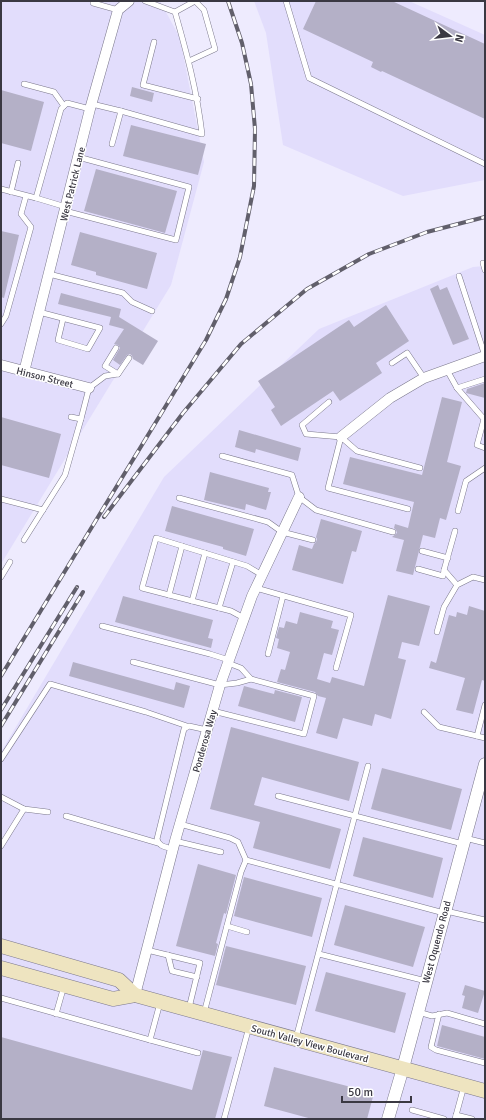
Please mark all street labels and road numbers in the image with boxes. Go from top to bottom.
street label: West Patrick Lane [58,146,88,223]
street label: Hinson Street [15,365,75,391]
street label: Ponderosa Way [190,708,220,774]
street label: West Oquendo Road [420,900,454,985]
street label: South Valley View Boulevard [250,1023,370,1065]

